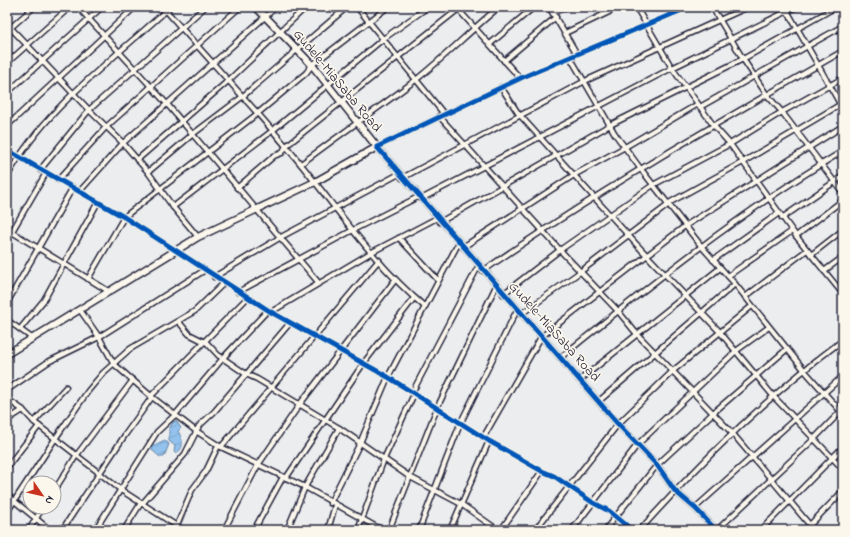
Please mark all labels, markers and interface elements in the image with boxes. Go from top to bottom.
street label: Gudele-MiaSaba Road [288,25,387,137]
street label: Gudele-MiaSaba Road [503,277,605,387]
north arrow [22,475,62,515]
text: N [41,492,58,508]

